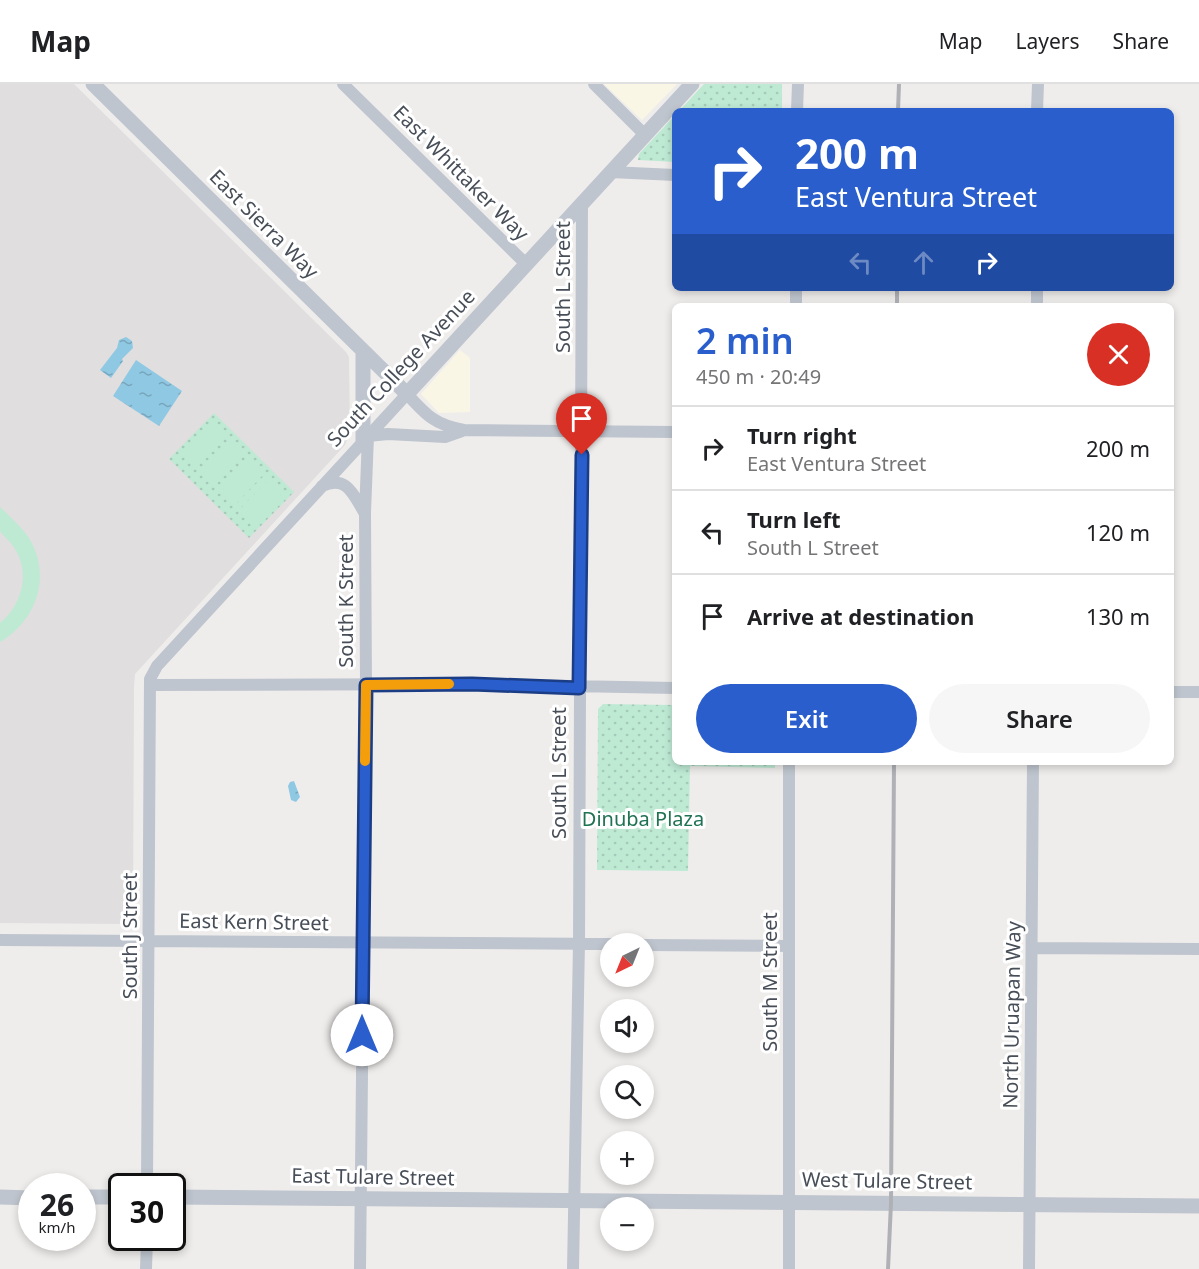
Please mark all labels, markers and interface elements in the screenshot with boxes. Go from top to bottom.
text: Map [30,22,91,60]
text: Map [939,27,983,55]
text: Layers [1016,27,1080,55]
text: Share [1113,27,1169,55]
street label: East Whittaker Way [388,99,536,247]
text: 200 m [795,124,919,181]
icon: right [696,132,774,210]
street label: East Sierra Way [204,163,325,285]
text: East Ventura Street [795,178,1037,215]
street label: South L Street [549,221,576,353]
icon: left [844,246,877,279]
icon: ahead [907,246,940,279]
icon: right [970,246,1003,279]
street label: South College Avenue [321,283,481,452]
text: 2 min [696,316,794,365]
button: close [1087,323,1150,386]
text: 450 m · 20:49 [696,363,821,390]
pin [556,393,607,455]
icon: arrive [565,402,598,435]
text: Turn right [747,420,857,450]
icon: right [696,432,729,465]
text: 200 m [1086,433,1150,463]
text: East Ventura Street [747,450,926,477]
text: Turn left [747,504,841,534]
icon: left [696,516,729,549]
text: 120 m [1086,517,1150,547]
street label: South K Street [332,534,359,668]
text: South L Street [747,534,879,561]
icon: arrive [696,600,729,633]
text: Arrive at destination [747,601,974,631]
text: 130 m [1086,601,1150,631]
button: Exit [696,684,917,753]
button: Share [929,684,1150,753]
street label: South L Street [545,707,572,839]
park label: Dinuba Plaza [582,805,704,832]
street label: South J Street [116,873,143,999]
street label: East Kern Street [179,907,329,936]
street label: South M Street [756,912,783,1052]
street label: North Uruapan Way [996,920,1027,1109]
north arrow [600,933,654,987]
map controls [600,933,654,1251]
button: sound [600,999,654,1053]
position arrow [330,1003,394,1067]
button: search [600,1065,654,1119]
button: + [600,1131,654,1185]
street label: East Tulare Street [291,1162,455,1191]
street label: West Tulare Street [802,1166,972,1195]
speed limit sign: 30 [108,1173,186,1251]
text: 26 [40,1184,74,1225]
button: − [600,1197,654,1251]
text: km/h [39,1217,75,1237]

